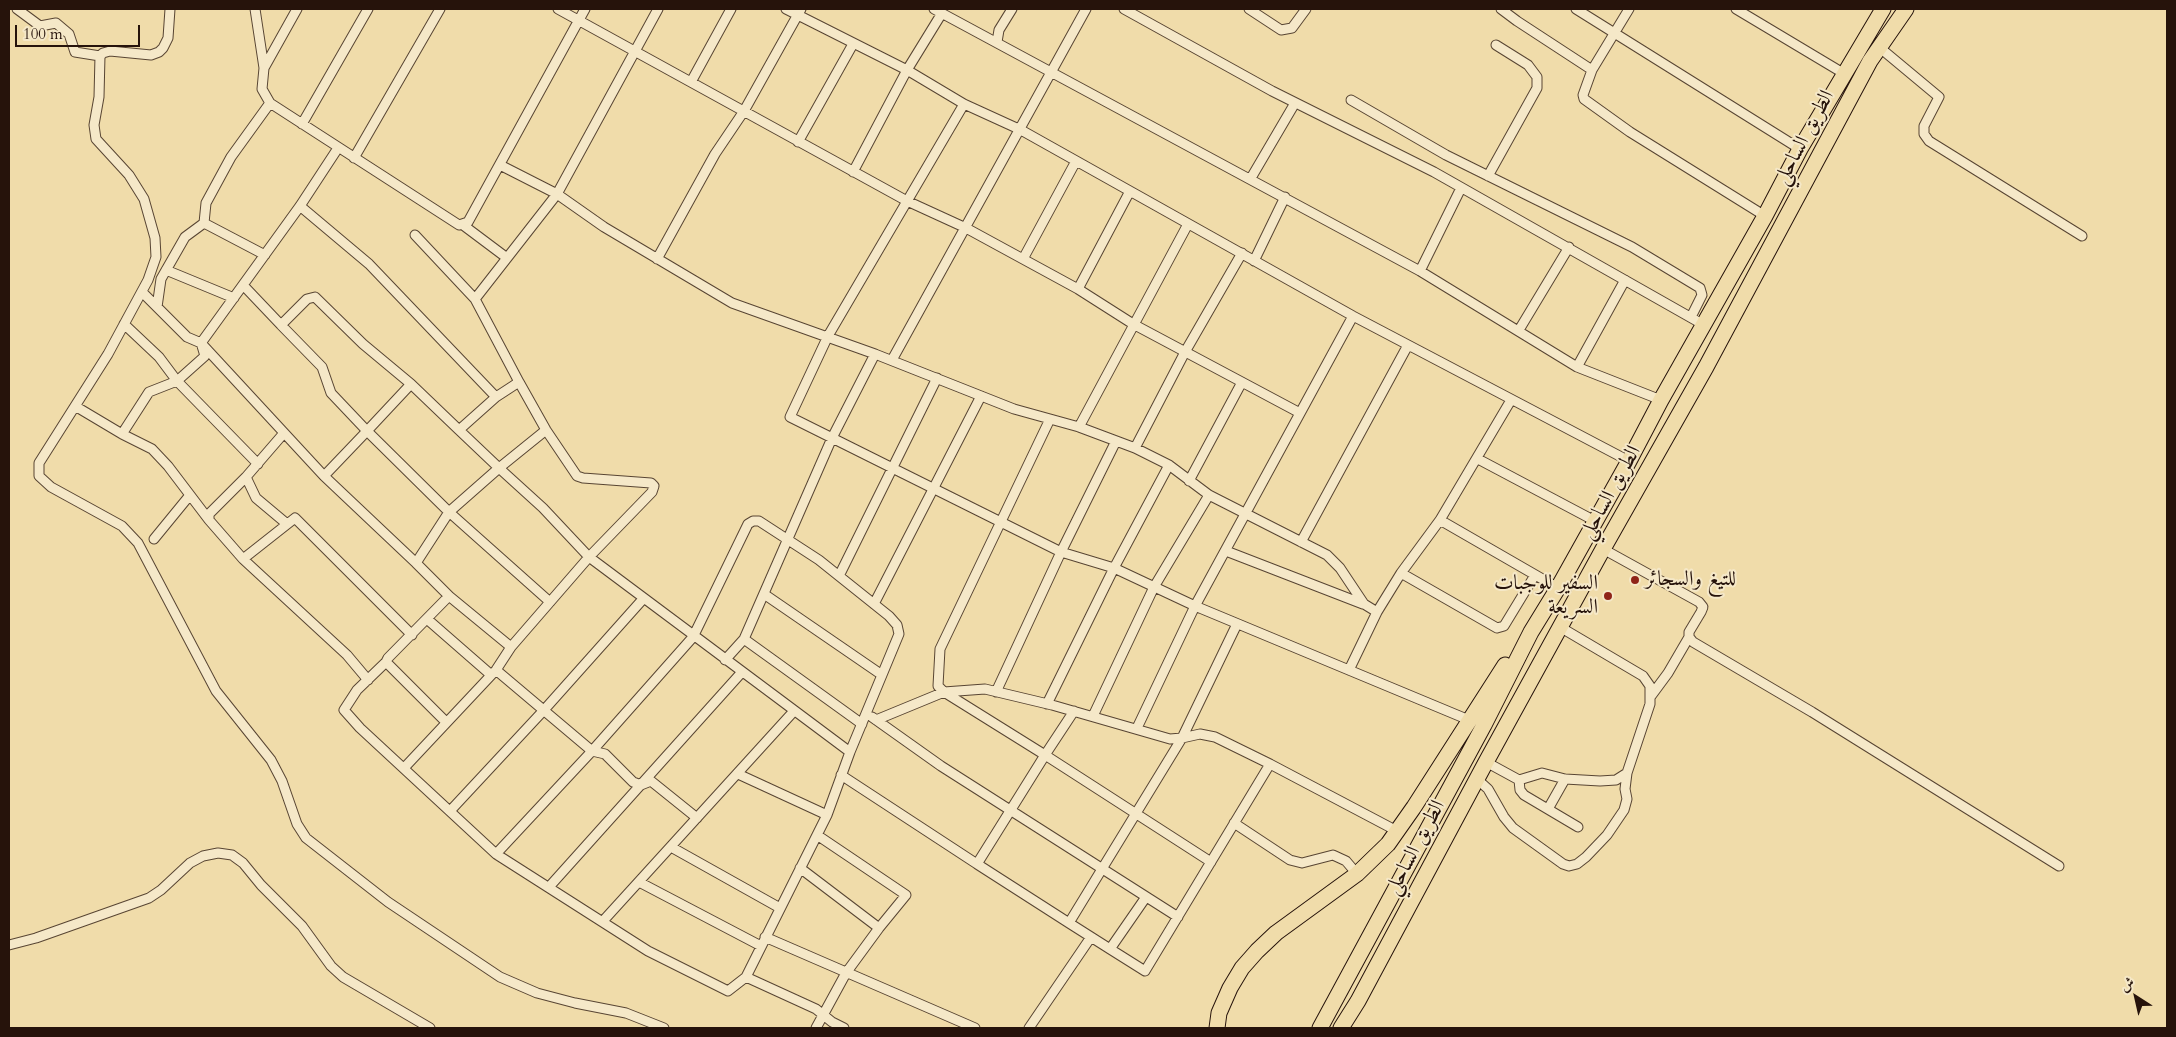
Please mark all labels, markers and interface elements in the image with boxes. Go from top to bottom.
scale bar [18,15,142,47]
text: 100 m [23,24,63,44]
street label: الطريق الساحلي [1770,86,1840,190]
street label: الطريق الساحلي [1575,442,1647,544]
place label: للتيغ والسجائر [1645,567,1736,593]
place label: السفير للوجبات السريعة [1494,571,1598,621]
marker: للتيغ والسجائر [1629,574,1641,586]
marker: السفير للوجبات السريعة [1602,590,1614,602]
street label: الطريق الساحلي [1381,796,1451,900]
north arrow [2111,972,2161,1022]
text: ش [2116,973,2138,996]

